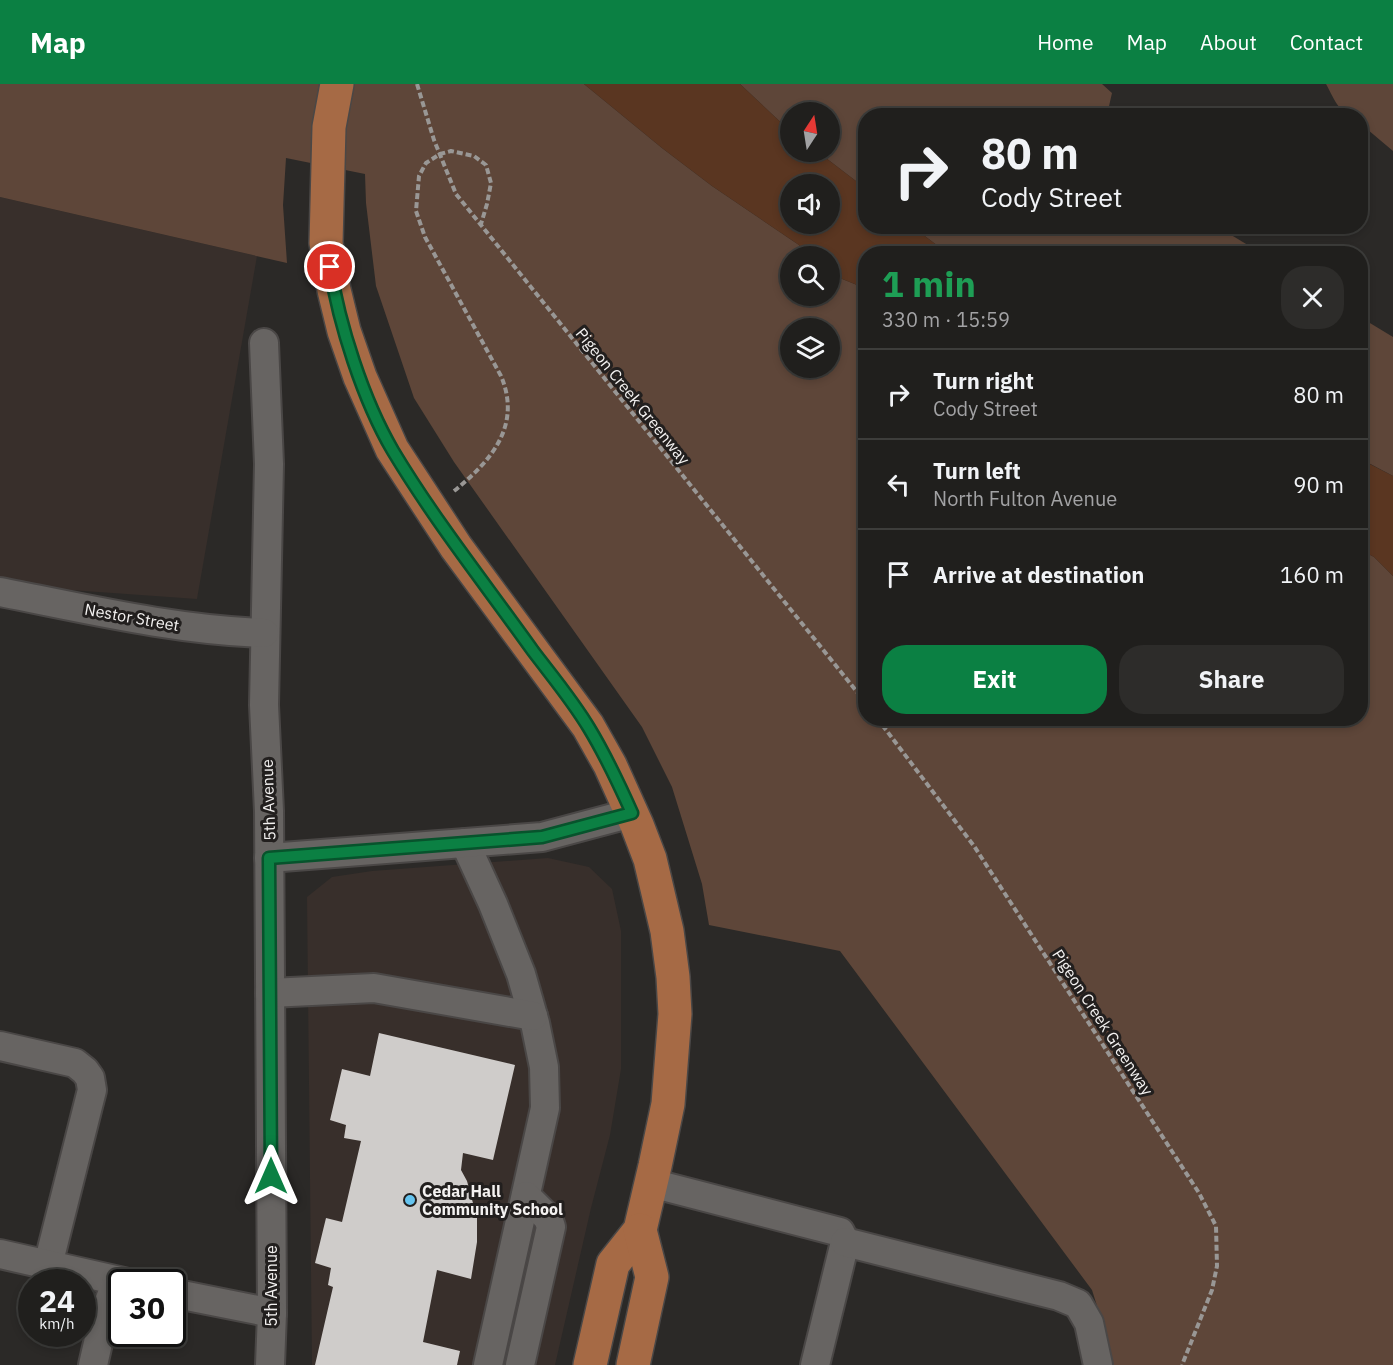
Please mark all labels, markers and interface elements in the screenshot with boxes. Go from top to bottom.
text: Map [30,24,86,61]
text: Home [1037,28,1094,56]
text: Map [1127,28,1167,56]
text: About [1200,28,1257,56]
text: Contact [1290,28,1363,56]
north arrow [780,102,840,162]
map controls [780,102,840,378]
text: 80 m [981,126,1079,181]
icon: right [882,132,960,210]
button: sound [780,174,840,234]
text: Cody Street [981,179,1122,214]
pin [304,241,355,292]
button: search [780,246,840,306]
icon: arrive [313,250,346,283]
text: 1 min [882,260,976,307]
button: close [1281,266,1344,329]
text: 330 m · 15:59 [882,306,1010,333]
button: layers [780,318,840,378]
street label: Pigeon Creek Greenway [572,324,694,468]
text: Turn right [933,366,1034,395]
icon: right [882,378,915,411]
text: 80 m [1293,380,1344,409]
text: Cody Street [933,395,1038,422]
text: Turn left [933,456,1021,485]
icon: left [882,468,915,501]
text: 90 m [1293,470,1344,499]
text: North Fulton Avenue [933,485,1117,512]
icon: arrive [882,558,915,591]
text: Arrive at destination [933,560,1144,589]
text: 160 m [1280,560,1344,589]
street label: Nestor Street [83,599,181,635]
button: Exit [882,645,1107,714]
button: Share [1119,645,1344,714]
street label: 5th Avenue [257,759,279,841]
street label: Pigeon Creek Greenway [1048,945,1158,1099]
position arrow [239,1144,303,1208]
place label: Cedar Hall Community School [422,1181,563,1219]
marker: Cedar Hall Community School [403,1193,417,1207]
street label: 5th Avenue [261,1245,281,1327]
speed limit sign: 30 [108,1269,186,1347]
text: 24 [39,1281,75,1320]
text: km/h [39,1314,75,1333]

